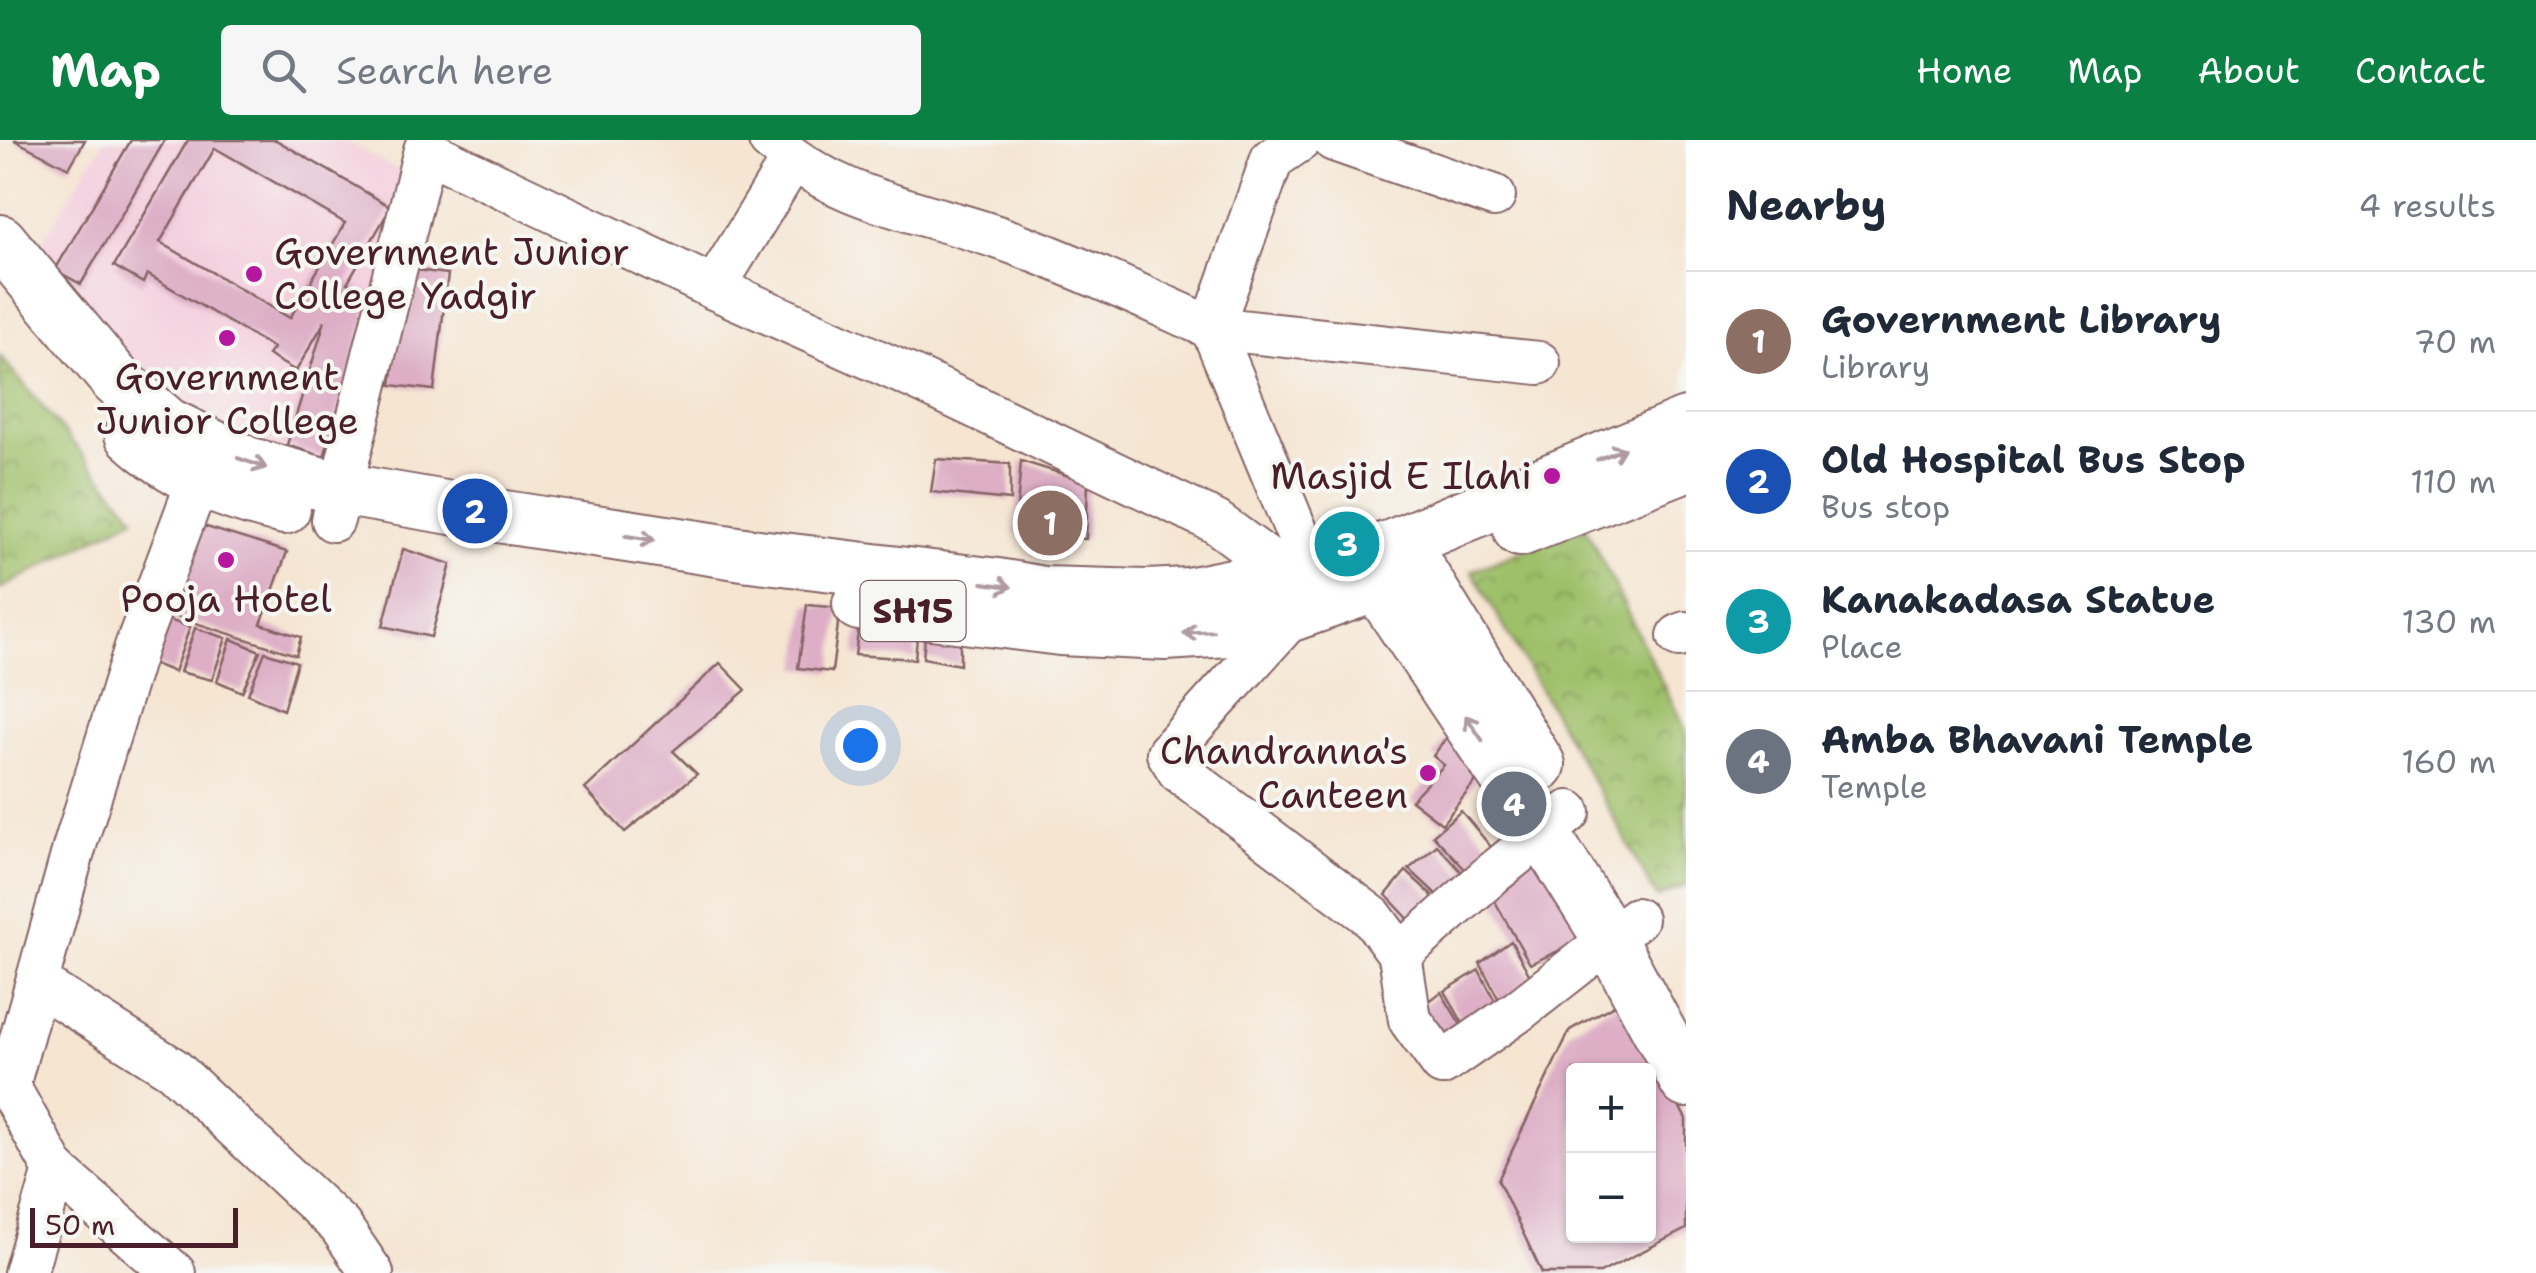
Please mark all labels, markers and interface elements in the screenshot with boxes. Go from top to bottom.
search box [221,25,921,115]
text: Map [50,38,161,102]
icon: search [256,43,311,98]
text: Search here [336,45,553,96]
text: Home [1916,47,2012,94]
text: Map [2067,47,2142,94]
text: About [2197,47,2300,94]
text: Contact [2355,47,2486,94]
text: Nearby [1726,177,1886,233]
text: 4 results [2359,184,2496,227]
place label: Government Junior College Yadgir [274,226,630,321]
marker: Government Junior College Yadgir [243,263,265,285]
text: Government Library [1821,294,2221,345]
text: 1 [1751,320,1766,363]
text: 70 m [2413,320,2496,363]
marker: Government Junior College [216,327,238,349]
text: Library [1821,345,1930,388]
place label: Government Junior College [95,351,359,446]
text: Old Hospital Bus Stop [1821,434,2246,485]
one-way arrow [1596,444,1626,462]
place label: Masjid E Ilahi [1270,450,1532,501]
one-way arrow [236,456,268,474]
text: 2 [1747,460,1770,503]
text: 110 m [2410,460,2496,503]
marker: Masjid E Ilahi [1541,465,1563,487]
pin: 2 [442,474,508,548]
text: Bus stop [1821,485,1950,528]
pin: 1 [1018,486,1082,560]
pin: 3 [1314,506,1380,582]
one-way arrow [623,529,655,547]
marker: Pooja Hotel [215,549,237,571]
place label: Pooja Hotel [120,573,332,624]
text: Kanakadasa Statue [1821,574,2215,625]
one-way arrow [980,577,1012,595]
road number: SH15 [860,581,966,641]
text: 3 [1747,600,1770,643]
text: 130 m [2401,600,2496,643]
one-way arrow [1183,623,1215,642]
text: Place [1821,625,1903,668]
one-way arrow [1463,714,1484,743]
text: Amba Bhavani Temple [1821,714,2253,765]
your location [835,720,886,771]
place label: Chandranna's Canteen [1160,725,1408,820]
text: 4 [1747,740,1770,783]
text: 160 m [2401,740,2496,783]
marker: Chandranna's Canteen [1417,762,1439,784]
text: Temple [1821,765,1928,808]
pin: 4 [1482,766,1546,842]
map controls [1566,1063,1656,1243]
button: + [1566,1063,1656,1153]
button: − [1566,1153,1656,1243]
scale bar [30,1203,238,1248]
text: 50 m [45,1206,115,1244]

